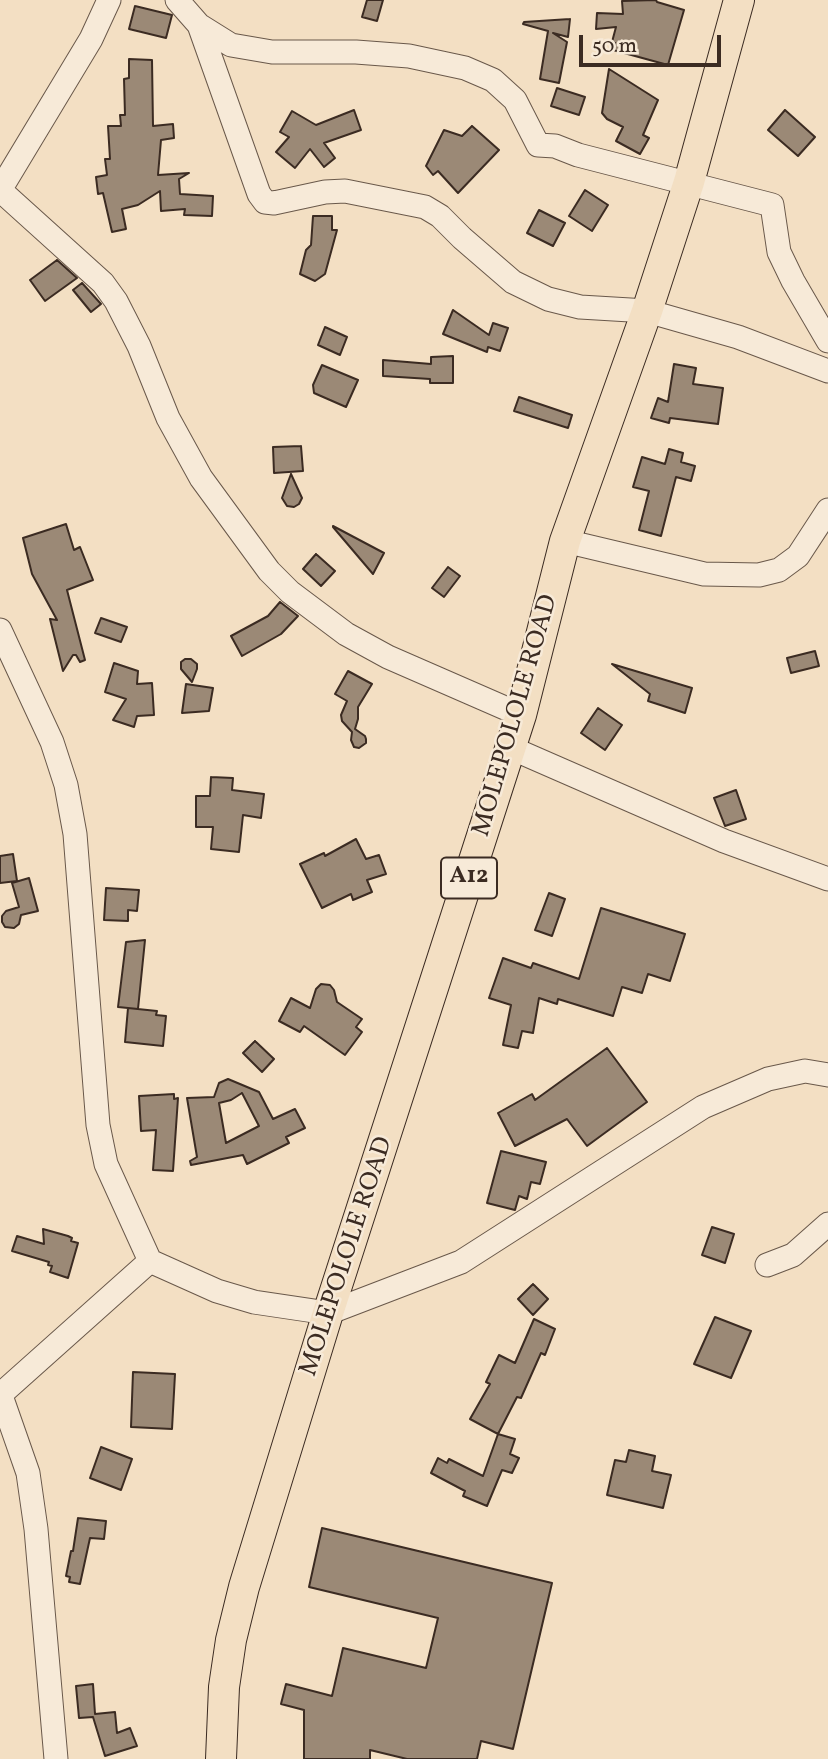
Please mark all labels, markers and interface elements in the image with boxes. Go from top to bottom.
scale bar [583,21,725,65]
text: 50 m [592,32,637,61]
street label: MOLEPOLOLE ROAD [468,592,566,840]
road number: A12 [441,858,497,898]
street label: MOLEPOLOLE ROAD [295,1133,401,1381]

